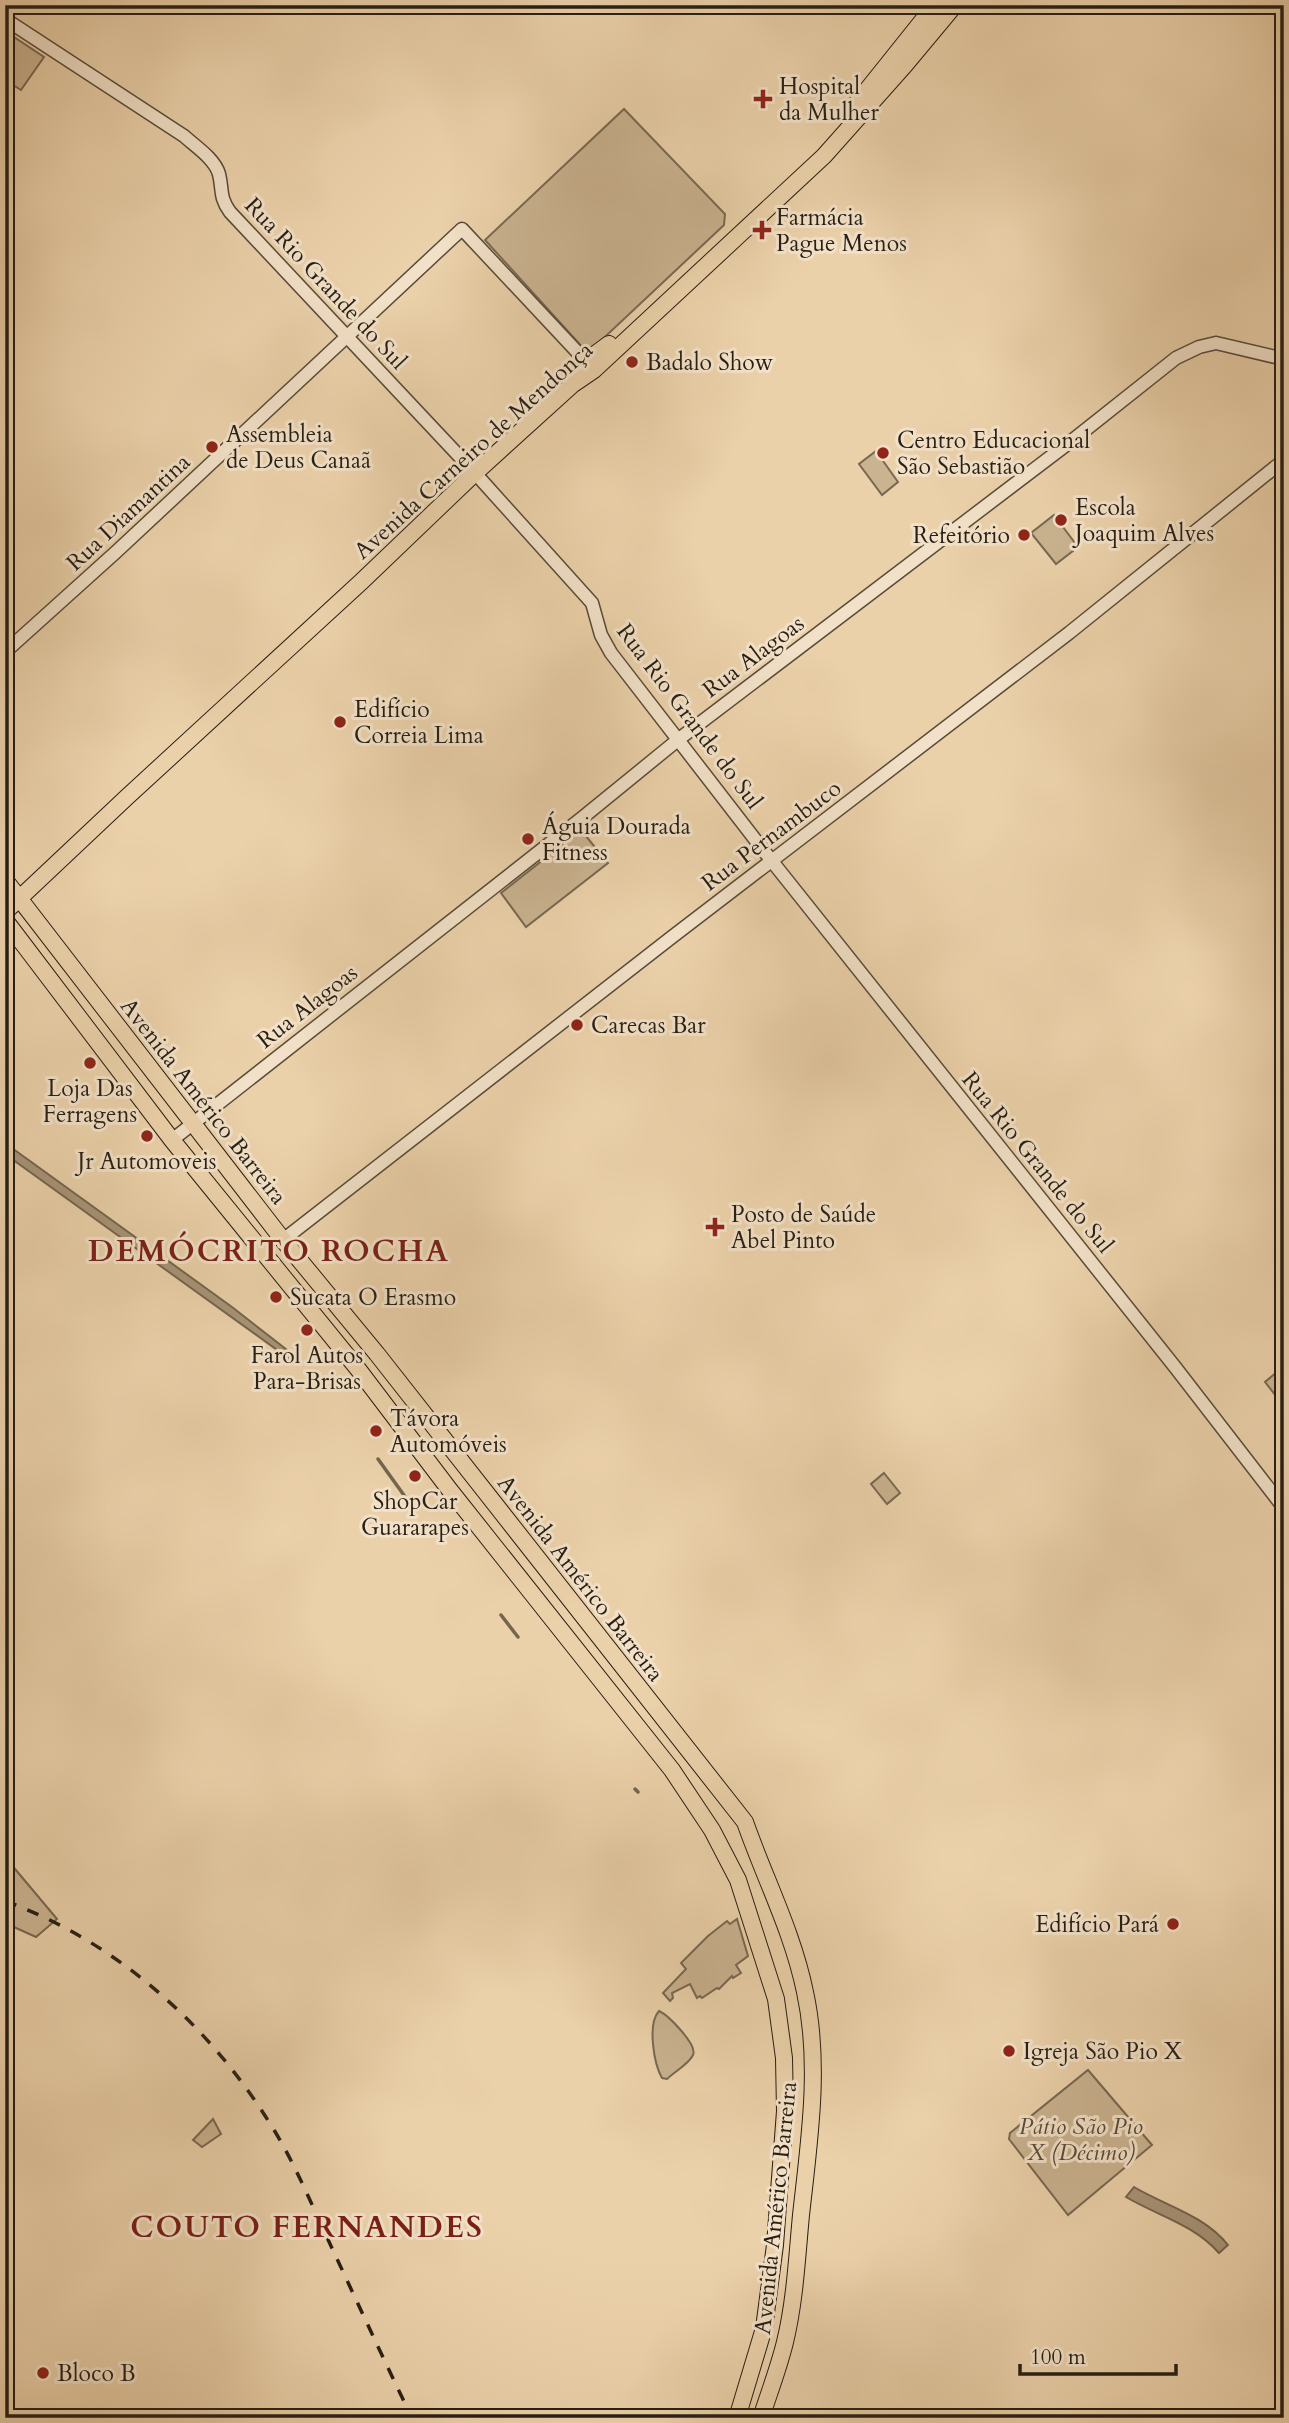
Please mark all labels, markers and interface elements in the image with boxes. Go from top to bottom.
place label: Hospital da Mulher [779,71,880,128]
marker: Hospital da Mulher [753,89,773,109]
street label: Rua Rio Grande do Sul [238,190,414,376]
place label: Farmácia Pague Menos [776,202,907,259]
marker: Farmácia Pague Menos [754,222,770,238]
street label: Avenida Carneiro de Mendonça [347,335,599,566]
place label: Badalo Show [646,347,774,378]
marker: Badalo Show [624,354,640,370]
place label: Assembleia de Deus Canaã [226,419,371,476]
place label: Centro Educacional São Sebastião [897,425,1090,482]
marker: Assembleia de Deus Canaã [204,439,220,455]
marker: Centro Educacional São Sebastião [875,445,891,461]
street label: Rua Diamantina [60,447,197,578]
place label: Escola Joaquim Alves [1072,492,1214,549]
marker: Escola Joaquim Alves [1053,512,1069,528]
place label: Refeitório [913,520,1010,551]
marker: Refeitório [1016,527,1032,543]
street label: Rua Alagoas [696,608,810,705]
street label: Rua Rio Grande do Sul [610,617,770,816]
place label: Edifício Correia Lima [354,694,484,751]
marker: Edifício Correia Lima [332,714,348,730]
street label: Rua Pernambuco [695,773,848,898]
place label: Águia Dourada Fitness [542,811,691,868]
marker: Águia Dourada Fitness [520,831,536,847]
street label: Rua Alagoas [251,957,364,1055]
street label: Avenida Américo Barreira [113,992,294,1211]
place label: Carecas Bar [591,1010,706,1041]
marker: Carecas Bar [569,1017,585,1033]
marker: Loja Das Ferragens [82,1055,98,1071]
street label: Rua Rio Grande do Sul [955,1065,1121,1260]
place label: Loja Das Ferragens [43,1073,137,1130]
marker: Jr Automoveis [139,1128,155,1144]
place label: Jr Automoveis [74,1146,217,1177]
place label: Posto de Saúde Abel Pinto [731,1199,876,1256]
marker: Posto de Saúde Abel Pinto [705,1217,725,1237]
district label: DEMÓCRITO ROCHA [88,1231,450,1272]
place label: Sucata O Erasmo [290,1282,456,1313]
marker: Sucata O Erasmo [268,1289,284,1305]
marker: Farol Autos Para-Brisas [299,1322,315,1338]
place label: Farol Autos Para-Brisas [251,1340,363,1397]
place label: Távora Automóveis [390,1403,507,1460]
marker: Távora Automóveis [368,1423,384,1439]
marker: ShopCar Guararapes [407,1468,423,1484]
street label: Avenida Américo Barreira [490,1469,671,1688]
place label: ShopCar Guararapes [361,1486,469,1543]
place label: Edifício Pará [1035,1909,1159,1940]
marker: Edifício Pará [1165,1916,1181,1932]
place label: Igreja São Pio X [1023,2036,1183,2067]
marker: Igreja São Pio X [1001,2043,1017,2059]
street label: Avenida Américo Barreira [747,2080,804,2336]
park label: Pátio São Pio X (Décimo) [1019,2111,1143,2168]
district label: COUTO FERNANDES [130,2207,484,2248]
scale bar [1020,2332,1175,2376]
text: 100 m [1030,2343,1086,2372]
place label: Bloco B [57,2358,136,2389]
marker: Bloco B [35,2365,51,2381]

